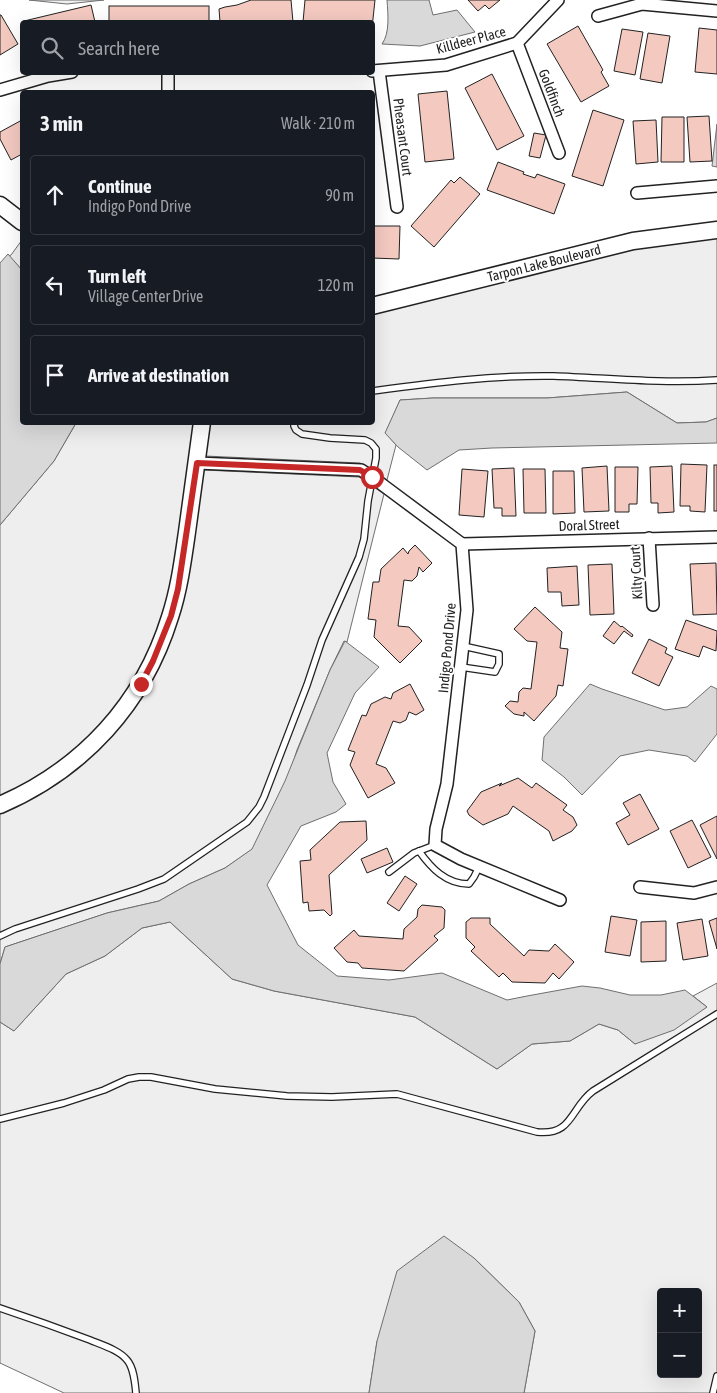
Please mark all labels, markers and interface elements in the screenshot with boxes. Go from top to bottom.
search box [20,20,375,75]
street label: Killdeer Place [434,23,508,57]
icon: search [38,34,66,62]
text: Search here [78,37,160,59]
street label: Goldfinch [536,67,568,119]
street label: Pheasant Court [390,97,416,177]
text: 3 min [40,111,83,135]
text: Walk · 210 m [281,114,355,132]
text: Continue [88,175,152,197]
icon: ahead [41,181,69,209]
text: 90 m [325,186,354,204]
text: Indigo Pond Drive [88,197,191,215]
street label: Tarpon Lake Boulevard [486,241,602,285]
text: Turn left [88,265,146,287]
icon: left [41,271,69,299]
text: 120 m [318,276,354,294]
text: Village Center Drive [88,287,203,305]
icon: arrive [41,361,69,389]
text: Arrive at destination [88,364,229,386]
route start [361,466,384,489]
street label: Doral Street [558,516,620,534]
street label: Kilty Court [627,546,645,600]
street label: Indigo Pond Drive [435,602,459,694]
route end [130,673,153,696]
map controls [657,1288,702,1378]
button: + [657,1288,702,1333]
button: − [657,1333,702,1378]

